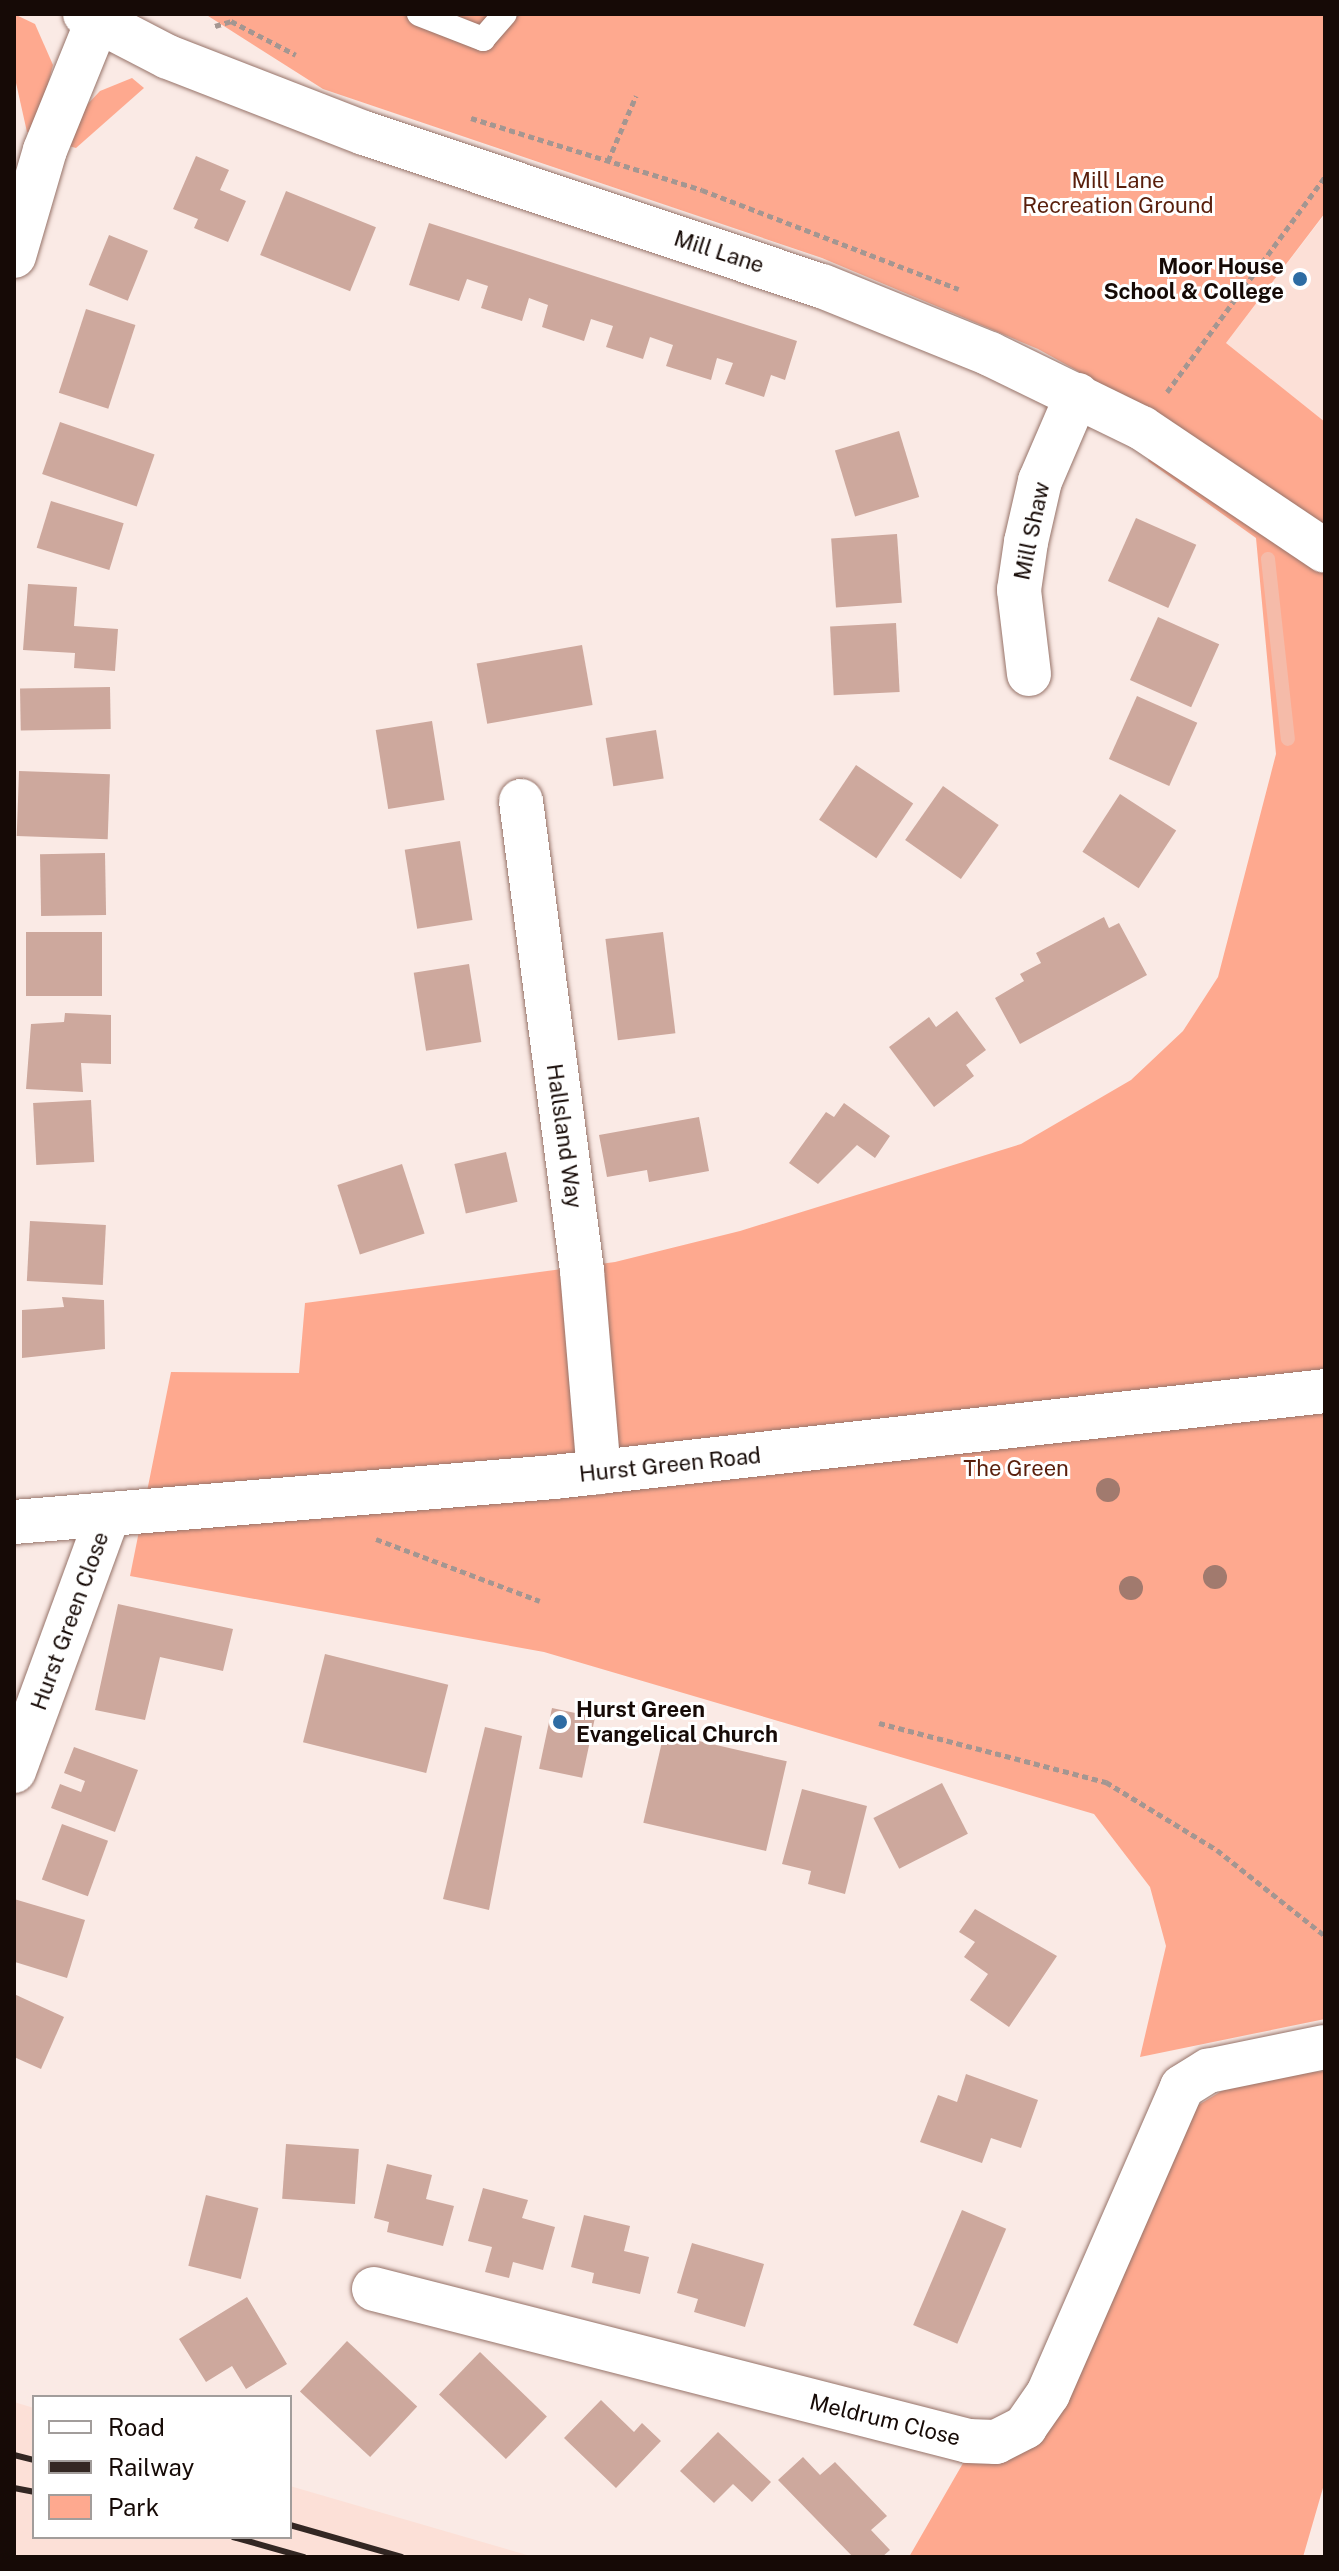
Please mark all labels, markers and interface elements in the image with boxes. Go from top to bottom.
park label: Mill Lane Recreation Ground [1022,167,1214,218]
street label: Mill Lane [671,225,767,279]
place label: Moor House School & College [1103,253,1284,304]
marker: Moor House School & College [1291,270,1309,288]
street label: Mill Shaw [1009,479,1055,583]
street label: Hallsland Way [541,1062,587,1210]
street label: Hurst Green Road [578,1442,762,1488]
park label: The Green [963,1456,1069,1482]
street label: Hurst Green Close [25,1528,115,1714]
place label: Hurst Green Evangelical Church [576,1696,778,1748]
marker: Hurst Green Evangelical Church [551,1713,569,1731]
street label: Meldrum Close [807,2389,963,2451]
legend [32,2395,292,2539]
text: Road [108,2413,165,2441]
text: Railway [108,2453,194,2481]
text: Park [108,2493,159,2521]

